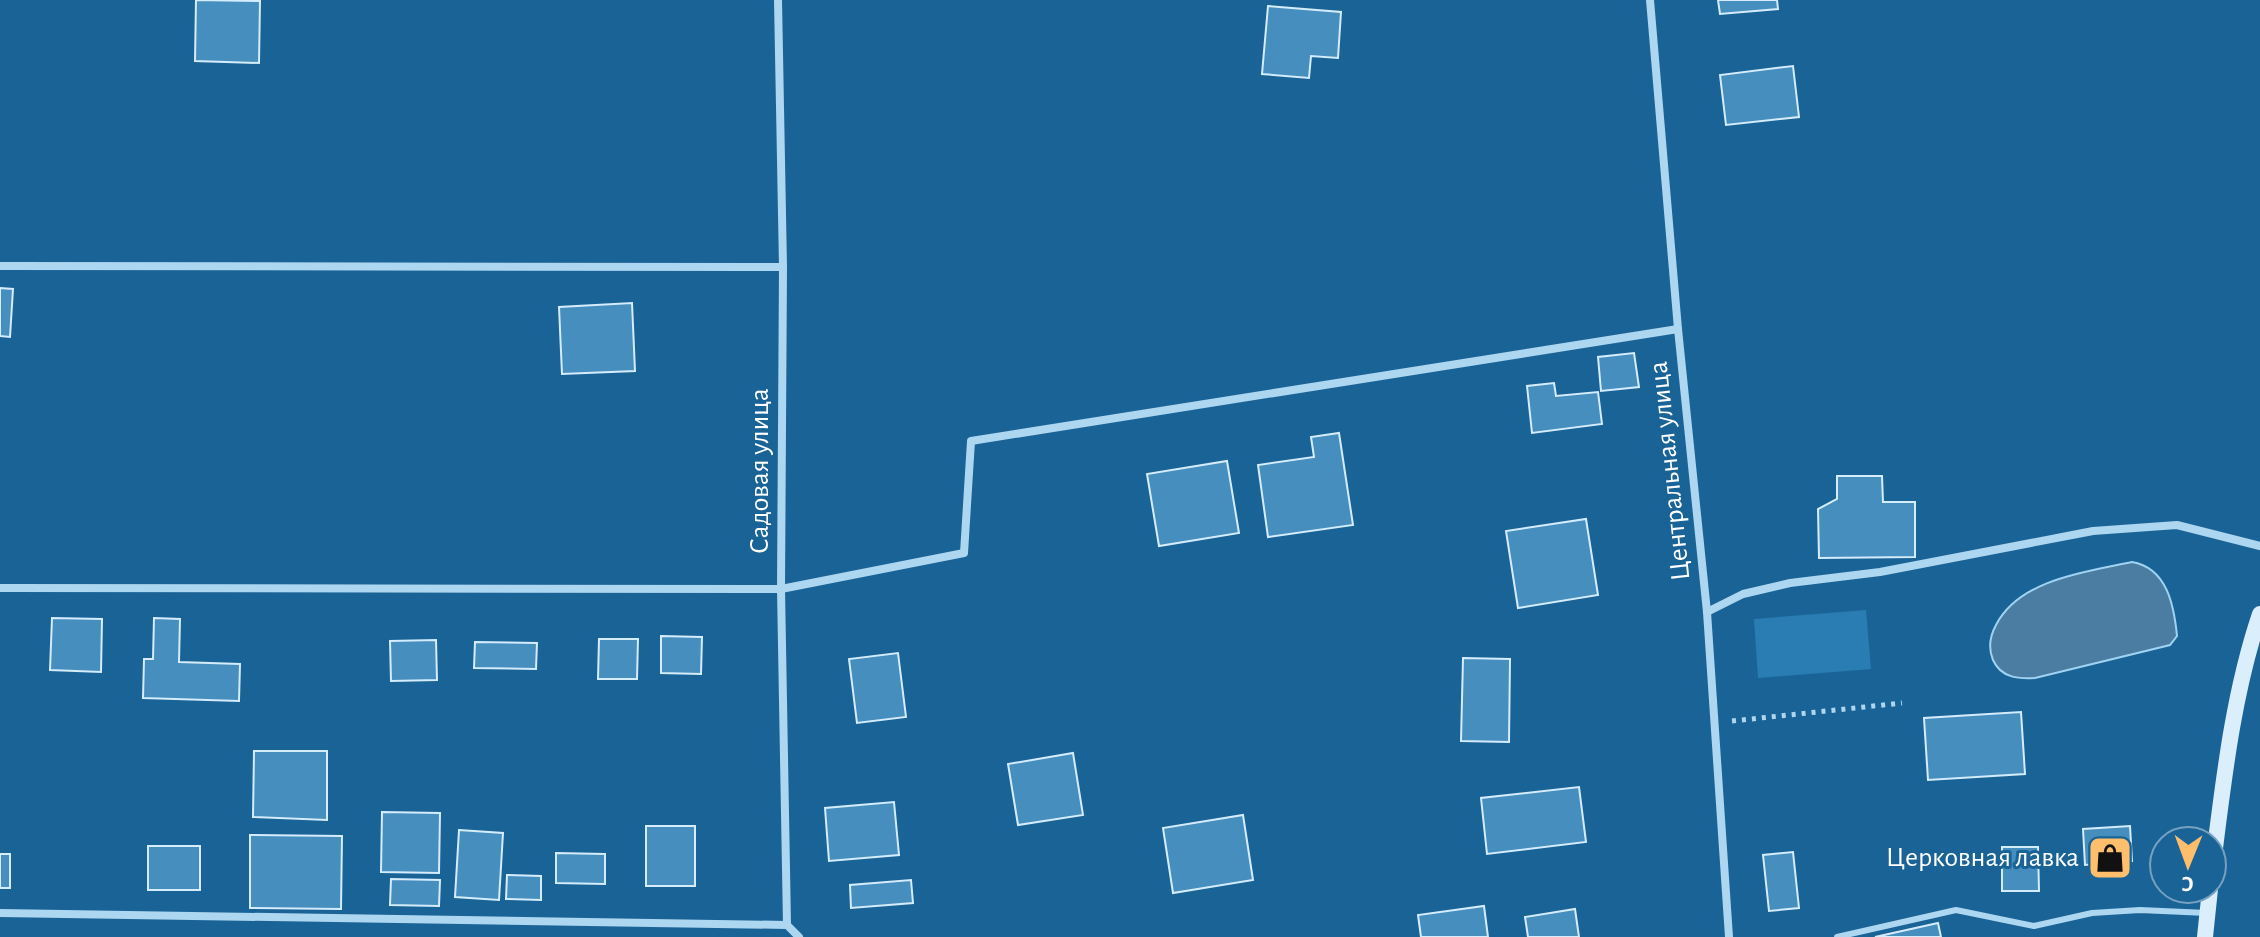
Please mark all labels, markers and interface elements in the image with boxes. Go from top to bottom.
street label: Центральная улица [1645,360,1695,582]
street label: Садовая улица [746,388,774,554]
north arrow [2148,825,2228,905]
shop icon: Церковная лавка [2086,834,2134,882]
place label: Церковная лавка [1886,844,2079,872]
text: С [2181,873,2194,895]

